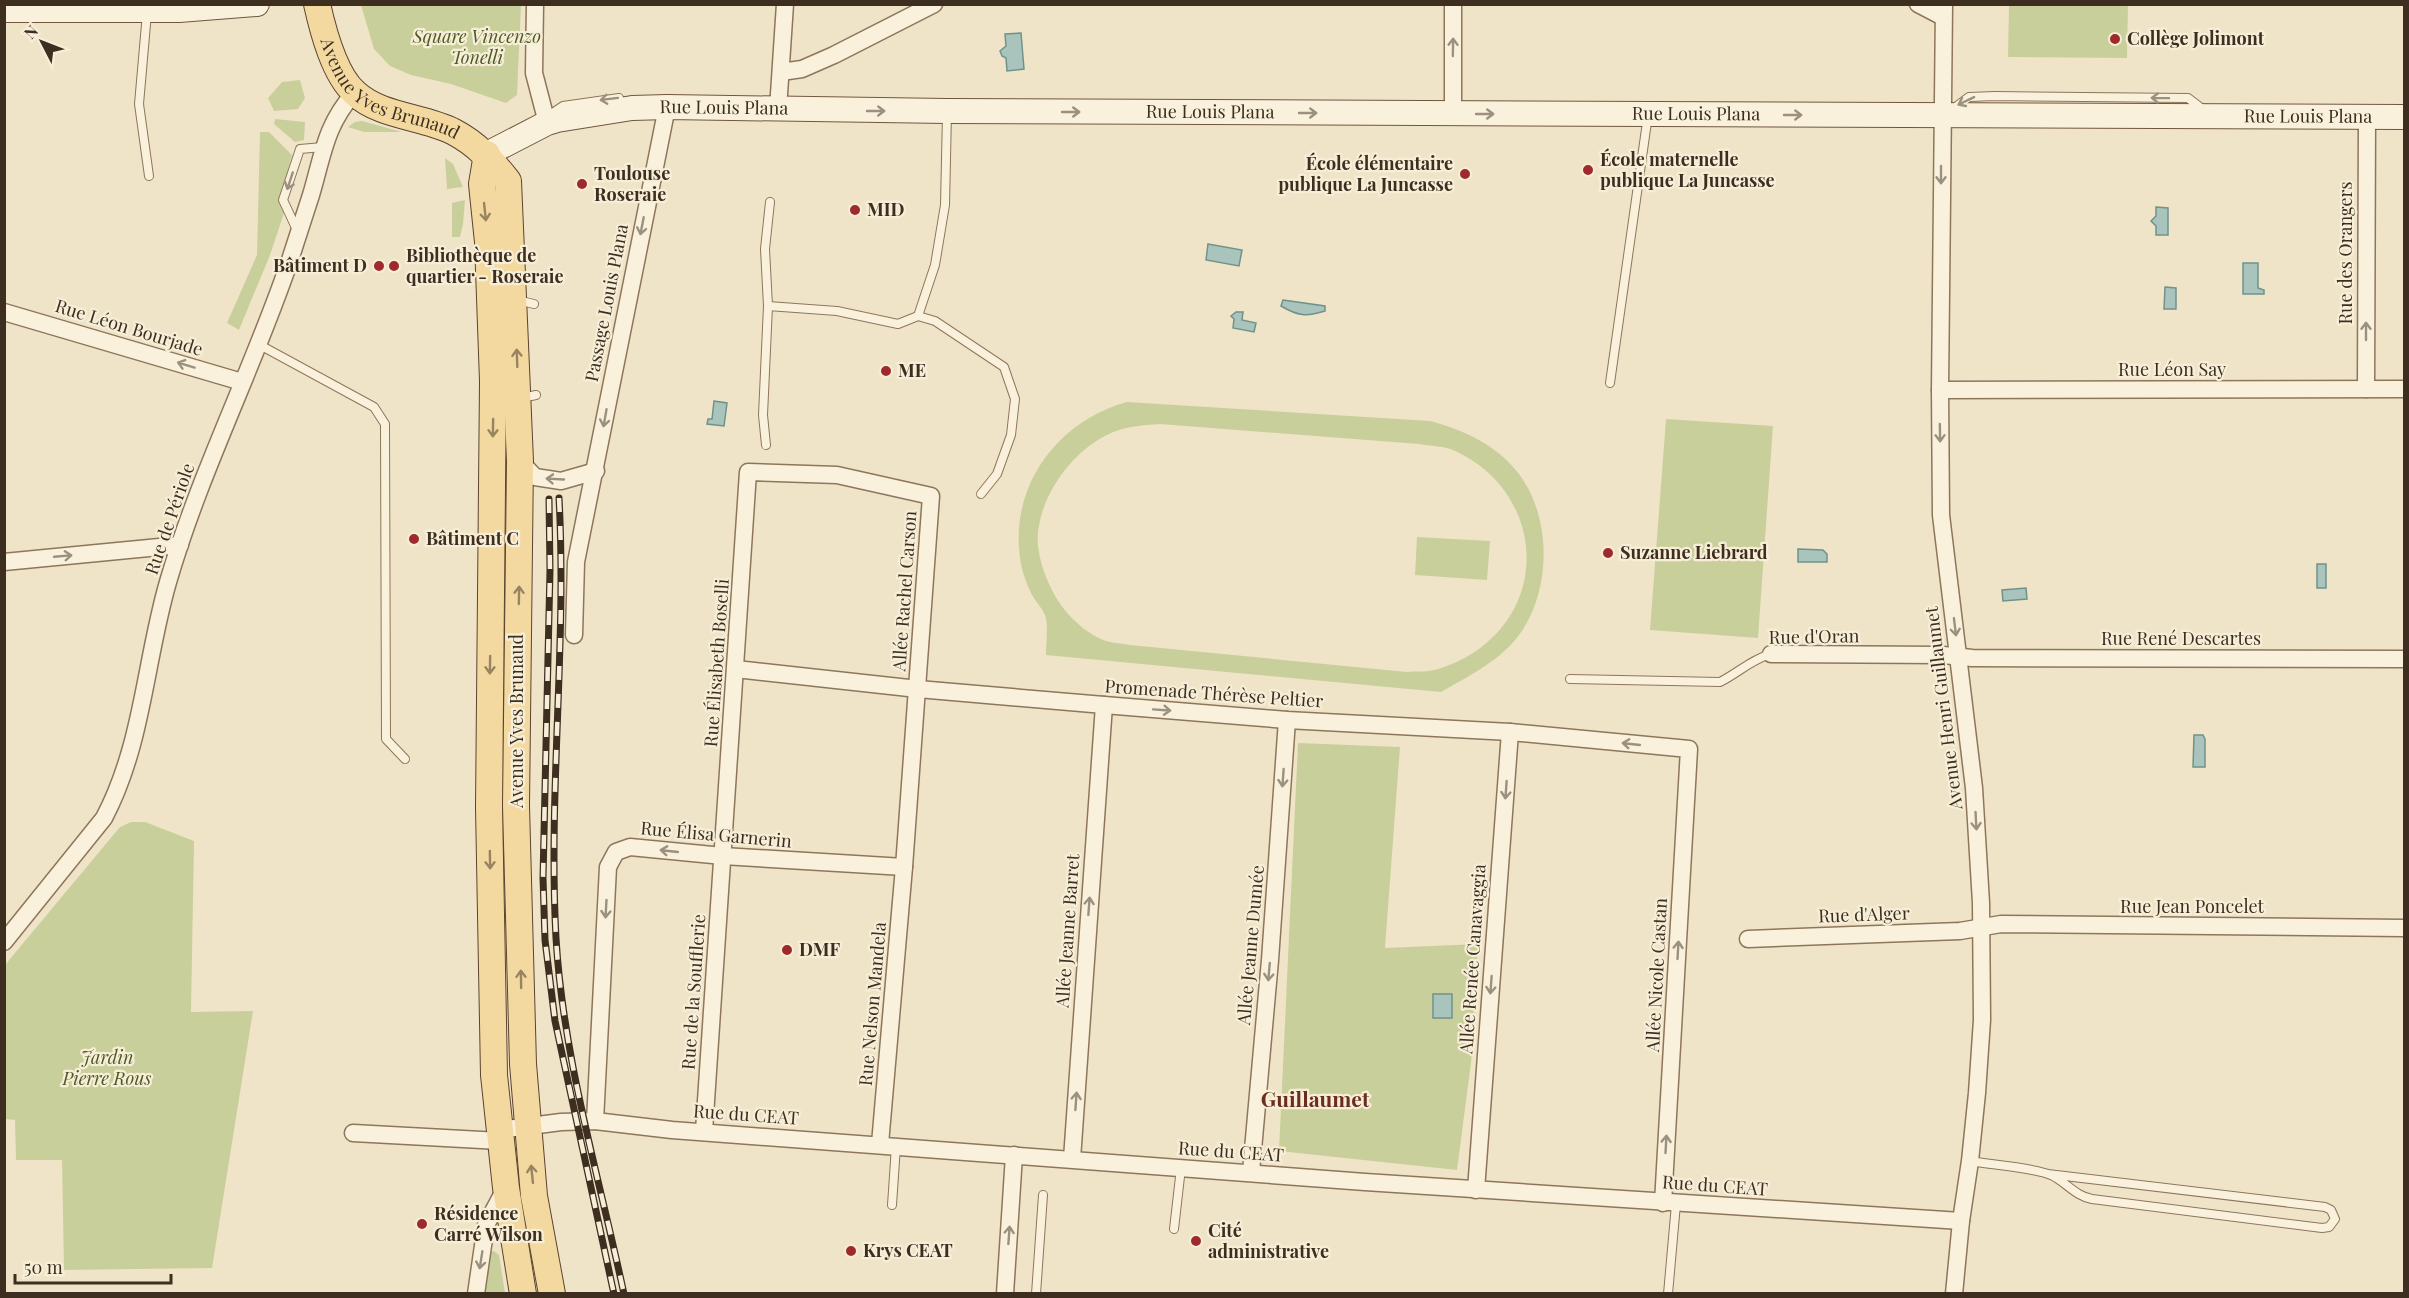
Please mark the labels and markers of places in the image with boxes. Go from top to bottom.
place label: Collège Jolimont [2127,26,2265,50]
marker: Collège Jolimont [2108,32,2122,46]
place label: École maternelle publique La Juncasse [1600,147,1775,192]
place label: École élémentaire publique La Juncasse [1278,151,1453,196]
place label: Toulouse Roseraie [594,161,670,206]
marker: École maternelle publique La Juncasse [1581,163,1595,177]
marker: École élémentaire publique La Juncasse [1458,167,1472,181]
marker: Toulouse Roseraie [575,177,589,191]
place label: MID [867,197,904,221]
marker: MID [848,203,862,217]
place label: Bibliothèque de quartier - Roseraie [406,243,564,288]
place label: Bâtiment D [273,253,367,277]
marker: Bâtiment D [372,259,386,273]
marker: Bibliothèque de quartier - Roseraie [387,259,401,273]
place label: ME [898,358,926,382]
marker: ME [879,364,893,378]
place label: Bâtiment C [426,526,519,550]
marker: Bâtiment C [407,532,421,546]
place label: Suzanne Liebrard [1620,540,1768,564]
marker: Suzanne Liebrard [1601,546,1615,560]
place label: DMF [799,937,840,961]
marker: DMF [780,943,794,957]
place label: Résidence Carré Wilson [434,1201,543,1246]
marker: Résidence Carré Wilson [415,1217,429,1231]
place label: Cité administrative [1208,1218,1329,1263]
marker: Cité administrative [1189,1234,1203,1248]
place label: Krys CEAT [863,1238,953,1262]
marker: Krys CEAT [844,1244,858,1258]

